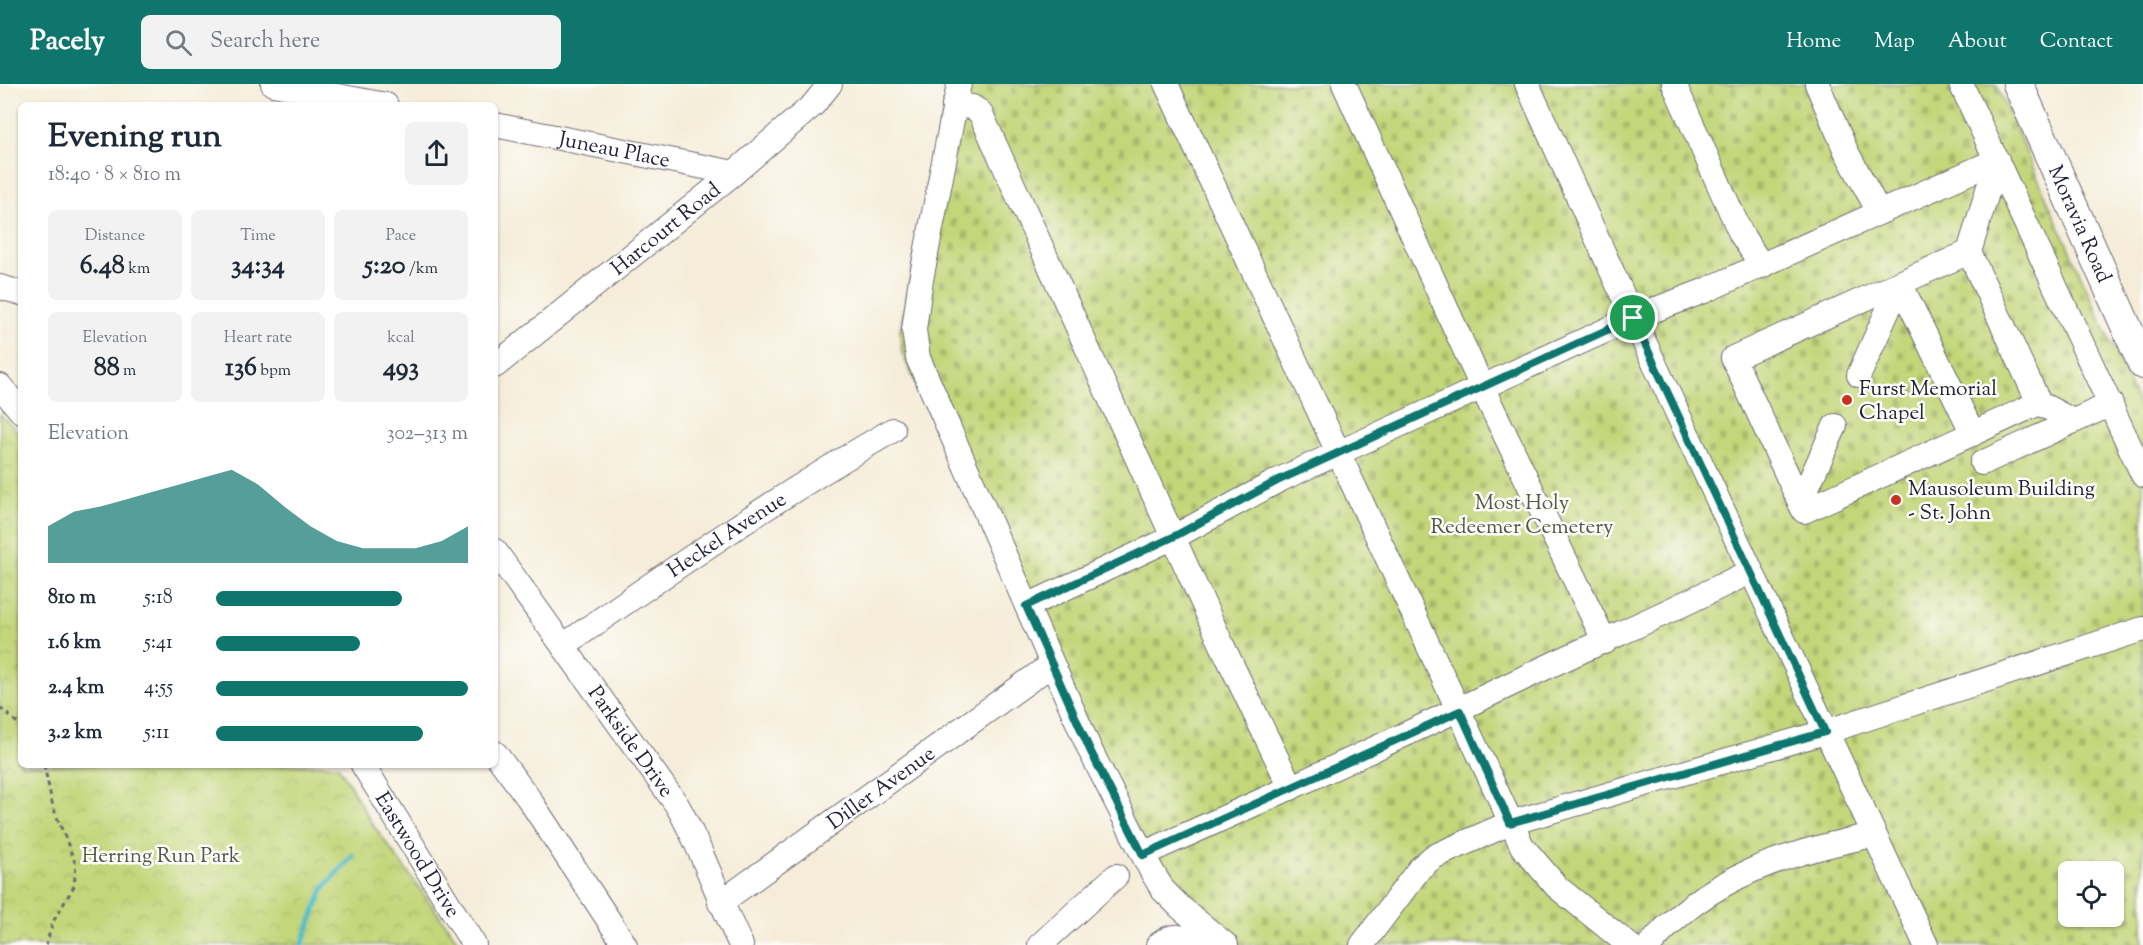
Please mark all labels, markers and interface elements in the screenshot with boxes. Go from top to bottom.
search box [141,15,561,69]
text: Pacely [30,22,105,62]
icon: search [162,26,195,59]
text: Search here [210,26,320,58]
text: Home [1786,27,1841,57]
text: Map [1874,27,1915,57]
text: About [1948,27,2007,57]
text: Contact [2040,27,2113,57]
text: Evening run [48,114,222,162]
button: share [405,122,468,185]
street label: Juneau Place [555,125,672,177]
text: 18:40 · 8 × 810 m [48,161,181,190]
street label: Moravia Road [2039,161,2118,288]
street label: Harcourt Road [605,176,728,284]
text: Distance [85,225,145,248]
text: Time [240,225,276,248]
text: Pace [386,225,416,248]
text: 6.48 [80,248,125,285]
text: 34:34 [231,248,285,285]
text: 5:20 [364,248,406,285]
text: km [125,258,150,281]
text: /km [406,258,438,281]
pin [1607,292,1658,343]
icon: arrive [1616,301,1649,334]
text: Elevation [83,327,147,350]
text: Heart rate [224,327,292,350]
text: kcal [387,327,415,350]
text: 88 [94,350,120,387]
text: 136 [225,350,257,387]
text: 493 [383,350,419,387]
text: m [120,360,136,383]
text: bpm [257,360,291,383]
place label: Furst Memorial Chapel [1859,375,1997,429]
marker: Furst Memorial Chapel [1840,393,1854,407]
text: Elevation [48,420,129,449]
text: 302–313 m [387,420,468,449]
place label: Mausoleum Building - St. John [1908,475,2095,529]
street label: Heckel Avenue [662,486,793,586]
park label: Most Holy Redeemer Cemetery [1430,489,1614,543]
marker: Mausoleum Building - St. John [1889,493,1903,507]
text: 810 m [48,584,96,613]
text: 5:18 [144,584,173,613]
text: 1.6 km [48,629,101,658]
text: 5:41 [144,629,173,658]
text: 2.4 km [48,674,104,703]
text: 4:55 [144,674,173,703]
street label: Parkside Drive [579,680,680,804]
text: 3.2 km [48,719,102,748]
text: 5:11 [144,719,170,748]
street label: Diller Avenue [822,740,942,838]
street label: Eastwood Drive [366,787,467,924]
park label: Herring Run Park [82,842,241,872]
map controls [2058,861,2124,927]
button: locate [2058,861,2124,927]

